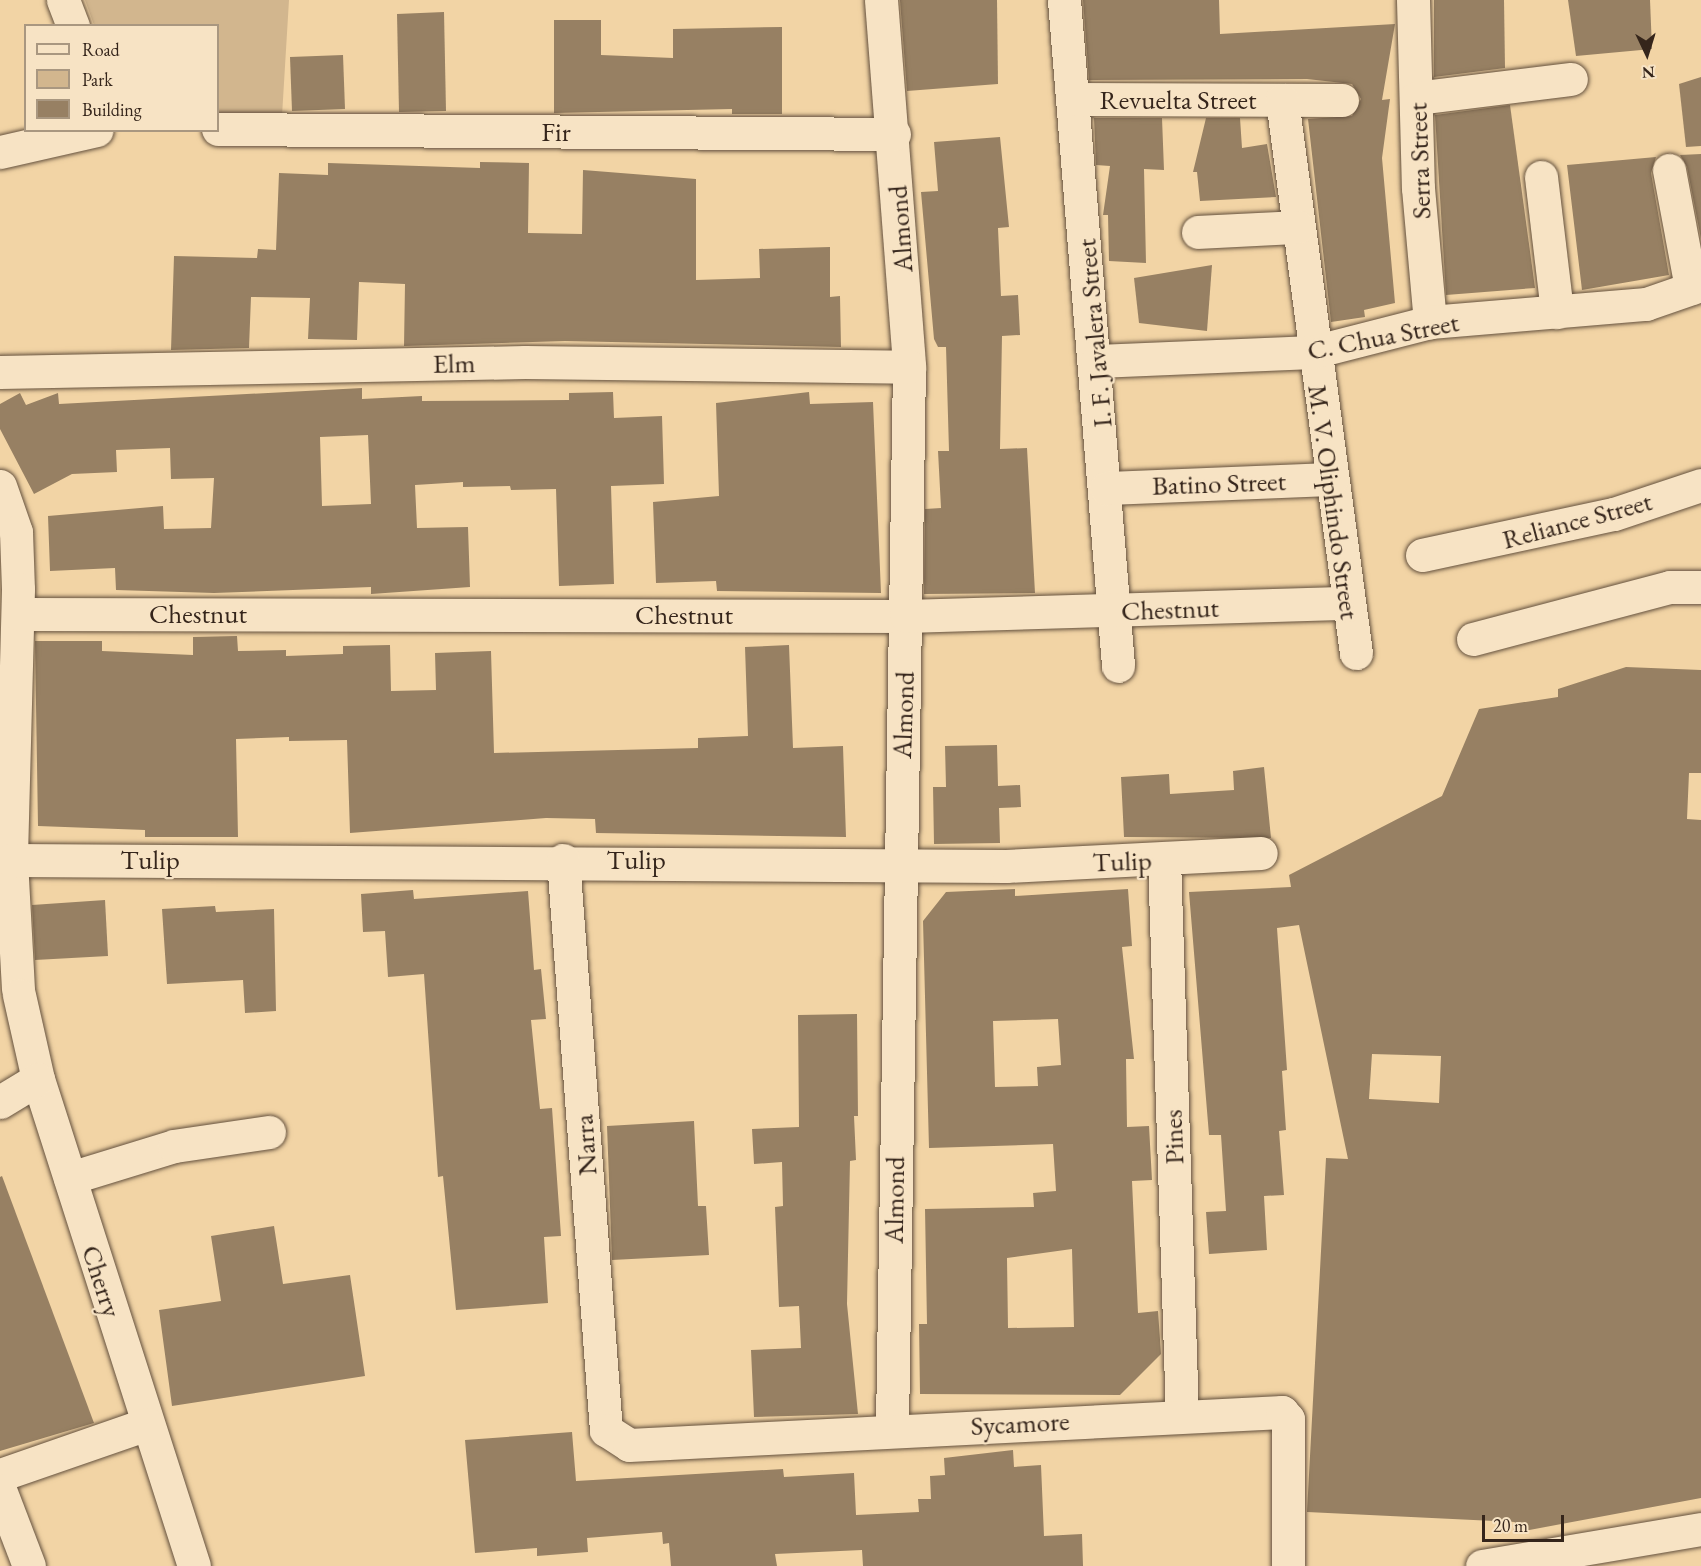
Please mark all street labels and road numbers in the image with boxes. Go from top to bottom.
street label: Revuelta Street [1100,84,1256,116]
street label: Serra Street [1401,102,1437,220]
street label: Fir [541,116,571,148]
street label: Almond [881,184,919,274]
street label: I. F. Javalera Street [1070,237,1118,429]
street label: C. Chua Street [1305,305,1461,367]
street label: Elm [432,346,476,380]
street label: M. V. Oliphindo Street [1301,382,1367,622]
street label: Batino Street [1151,464,1287,502]
street label: Reliance Street [1499,484,1655,556]
street label: Chestnut [1121,591,1219,627]
street label: Chestnut [149,598,247,630]
street label: Chestnut [635,599,733,631]
street label: Almond [885,671,921,759]
street label: Tulip [120,844,180,876]
street label: Tulip [606,844,666,876]
street label: Tulip [1092,844,1152,878]
street label: Pines [1156,1109,1190,1165]
street label: Narra [567,1113,603,1177]
street label: Almond [877,1156,911,1244]
street label: Cherry [75,1241,129,1321]
street label: Sycamore [970,1404,1070,1442]

